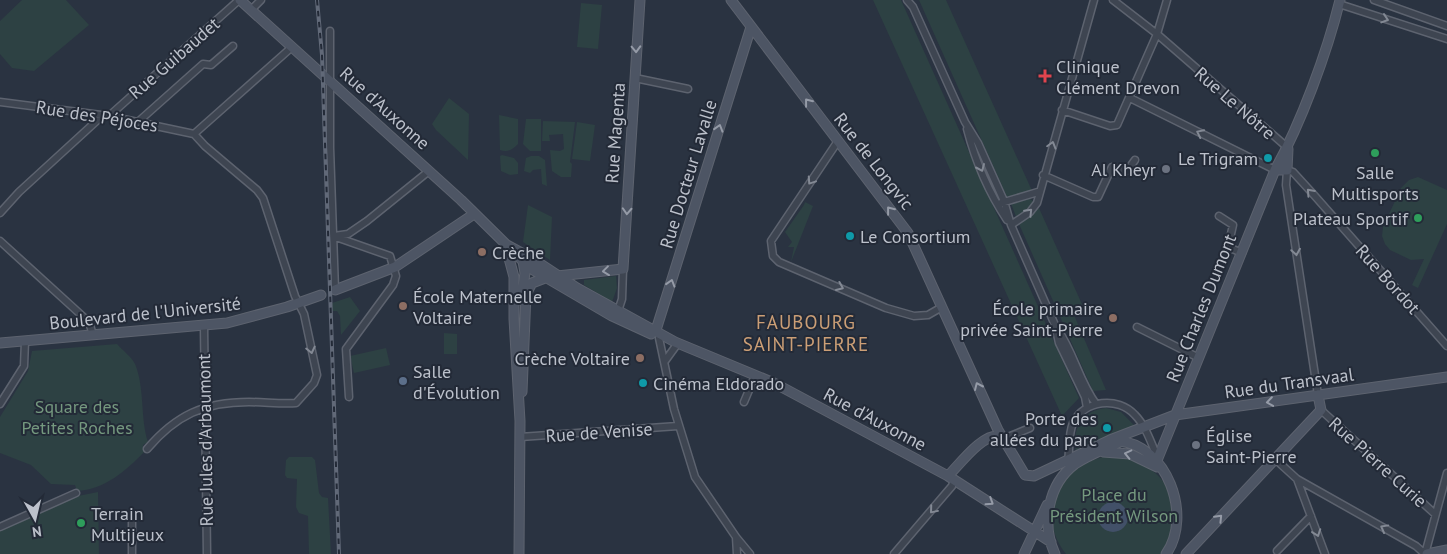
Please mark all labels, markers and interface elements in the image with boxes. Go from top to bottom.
street label: Rue Guibaudet [124,12,224,104]
one-way arrow [1381,13,1389,23]
one-way arrow [631,45,642,53]
place label: Clinique Clément Drevon [1056,55,1180,99]
street label: Rue d'Auxonne [335,62,435,154]
street label: Rue Le Nôtre [1190,62,1280,144]
marker: Clinique Clément Drevon [1038,69,1052,83]
street label: Rue Magenta [600,82,630,184]
street label: Rue des Péjoces [35,95,159,137]
street label: Rue Docteur Lavalle [654,97,722,251]
one-way arrow [805,99,813,108]
street label: Rue de Longvic [829,108,919,214]
one-way arrow [714,125,724,133]
one-way arrow [1196,129,1205,139]
one-way arrow [1046,142,1056,150]
place label: Le Trigram [1178,147,1258,170]
marker: Salle Multisports [1369,147,1381,159]
marker: Le Trigram [1262,152,1274,164]
place label: Al Kheyr [1091,158,1156,181]
place label: Salle Multisports [1331,161,1419,205]
one-way arrow [974,163,985,172]
marker: Al Kheyr [1160,163,1172,175]
one-way arrow [807,176,817,185]
one-way arrow [1307,188,1316,197]
one-way arrow [887,206,896,216]
one-way arrow [621,207,632,215]
place label: Plateau Sportif [1293,207,1409,230]
one-way arrow [1023,208,1032,217]
marker: Plateau Sportif [1412,212,1424,224]
place label: Le Consortium [860,225,970,248]
marker: Le Consortium [844,230,856,242]
street label: Rue Charles Dumont [1161,231,1241,385]
street label: Rue Bordot [1351,239,1425,319]
place label: Crèche [492,241,544,264]
marker: Crèche [476,246,488,258]
one-way arrow [1291,248,1301,257]
one-way arrow [602,265,610,276]
one-way arrow [665,280,675,288]
one-way arrow [836,282,844,292]
place label: École Maternelle Voltaire [412,285,542,329]
street label: Boulevard de l'Université [48,292,242,334]
place label: École primaire privée Saint-Pierre [960,297,1103,341]
marker: École Maternelle Voltaire [397,300,409,312]
district label: FAUBOURG SAINT-PIERRE [743,310,869,356]
marker: École primaire privée Saint-Pierre [1107,312,1119,324]
one-way arrow [305,345,316,354]
place label: Crèche Voltaire [514,347,630,370]
marker: Crèche Voltaire [634,352,646,364]
street label: Rue Jules d'Arbaumont [192,354,218,526]
place label: Salle d'Évolution [413,360,500,404]
street label: Rue du Transvaal [1223,362,1356,403]
place label: Cinéma Eldorado [653,372,784,395]
marker: Salle d'Évolution [397,375,409,387]
marker: Cinéma Eldorado [637,377,649,389]
street label: Rue d'Auxonne [820,382,930,456]
one-way arrow [973,382,984,391]
park label: Square des Petites Roches [21,395,133,439]
one-way arrow [1266,396,1274,407]
place label: Porte des allées du parc [990,407,1097,451]
street label: Rue Pierre Curie [1324,412,1432,512]
street label: Rue de Venise [545,417,653,447]
marker: Porte des allées du parc [1101,422,1113,434]
place label: Église Saint-Pierre [1206,424,1297,468]
marker: Église Saint-Pierre [1190,439,1202,451]
one-way arrow [1123,449,1132,460]
park label: Place du Président Wilson [1050,483,1178,527]
north arrow [10,494,60,544]
one-way arrow [984,496,993,505]
place label: Terrain Multijeux [91,502,164,546]
one-way arrow [929,504,938,513]
one-way arrow [1213,515,1222,524]
marker: Terrain Multijeux [75,517,87,529]
text: N [31,522,43,541]
one-way arrow [1380,524,1389,534]
one-way arrow [1311,528,1321,537]

